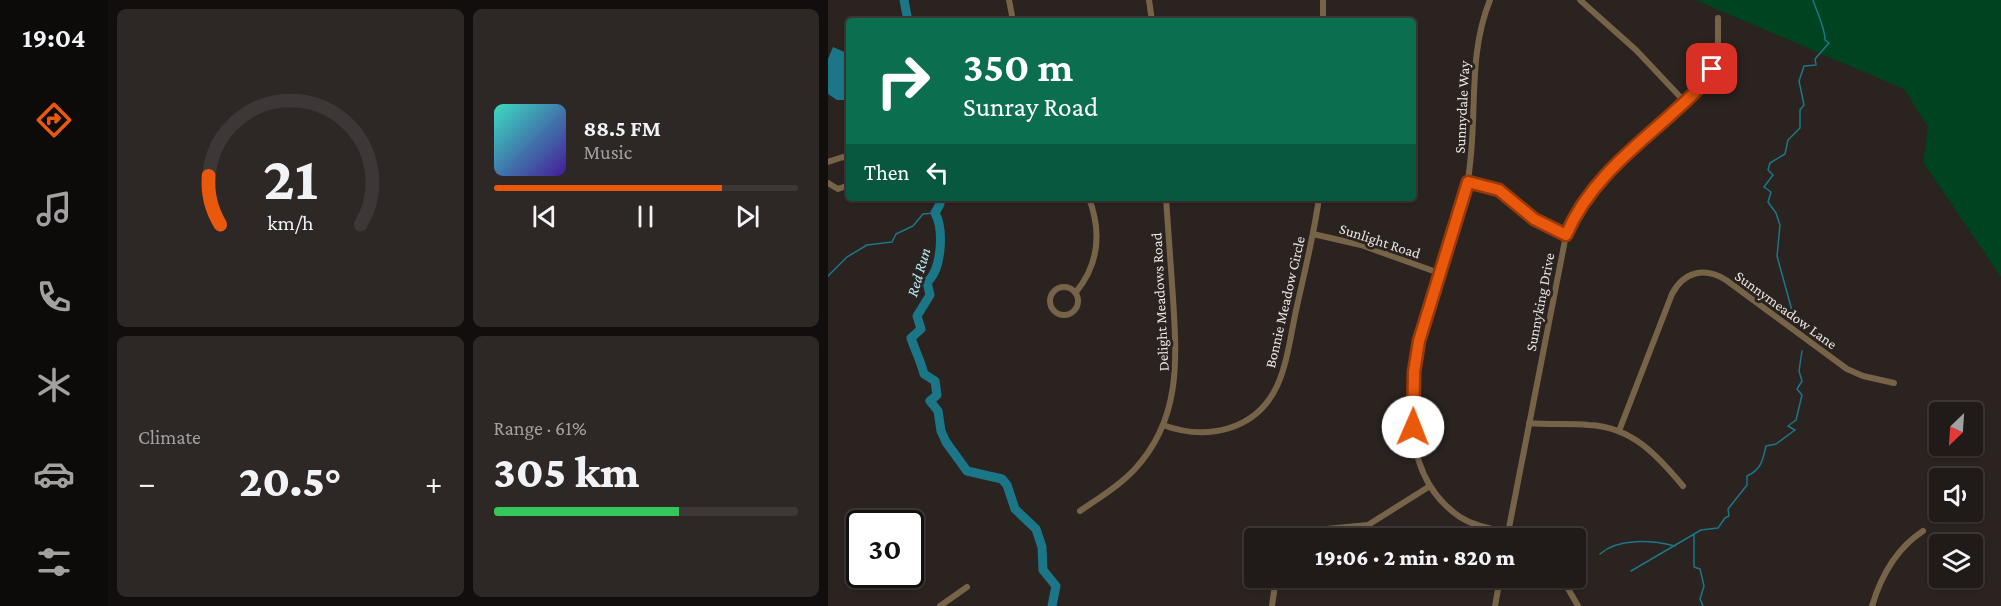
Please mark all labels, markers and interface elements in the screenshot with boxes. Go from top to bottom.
text: 19:04 [22,23,86,53]
icon: right [864,42,942,120]
text: 350 m [963,43,1073,90]
pin [1686,43,1737,94]
icon: arrive [1695,52,1728,85]
street label: Sunnydale Way [1452,60,1473,154]
text: Sunray Road [963,92,1098,122]
icon: directions [33,99,75,141]
text: 88.5 FM [584,116,661,141]
text: Music [584,141,632,163]
text: 21 [263,143,318,212]
icon: left [921,156,954,189]
text: Then [864,160,909,185]
icon: music [33,188,75,230]
icon: previous [528,200,561,233]
icon: pause [629,200,662,233]
icon: next [731,200,764,233]
text: km/h [267,212,314,236]
street label: Sunlight Road [1337,220,1423,263]
street label: Delight Meadows Road [1148,232,1173,372]
street label: Bonnie Meadow Circle [1262,234,1308,369]
water label: Red Run [903,246,934,299]
street label: Sunnyking Drive [1523,251,1558,353]
street label: Sunnymeadow Lane [1731,268,1840,353]
icon: phone [33,276,75,318]
icon: climate [33,364,75,406]
position arrow [1381,395,1445,459]
north arrow [1929,402,1983,456]
map controls [1929,402,1983,588]
text: Range · 61% [494,417,587,439]
text: Climate [138,426,201,448]
text: 305 km [494,447,639,497]
icon: car [33,453,75,495]
text: 20.5° [239,456,342,506]
text: − [138,464,155,501]
text: + [425,464,443,501]
button: sound [1929,468,1983,522]
speed limit sign: 30 [846,510,924,588]
button: layers [1929,534,1983,588]
icon: filters [33,541,75,583]
text: 19:06 · 2 min · 820 m [1315,545,1515,570]

